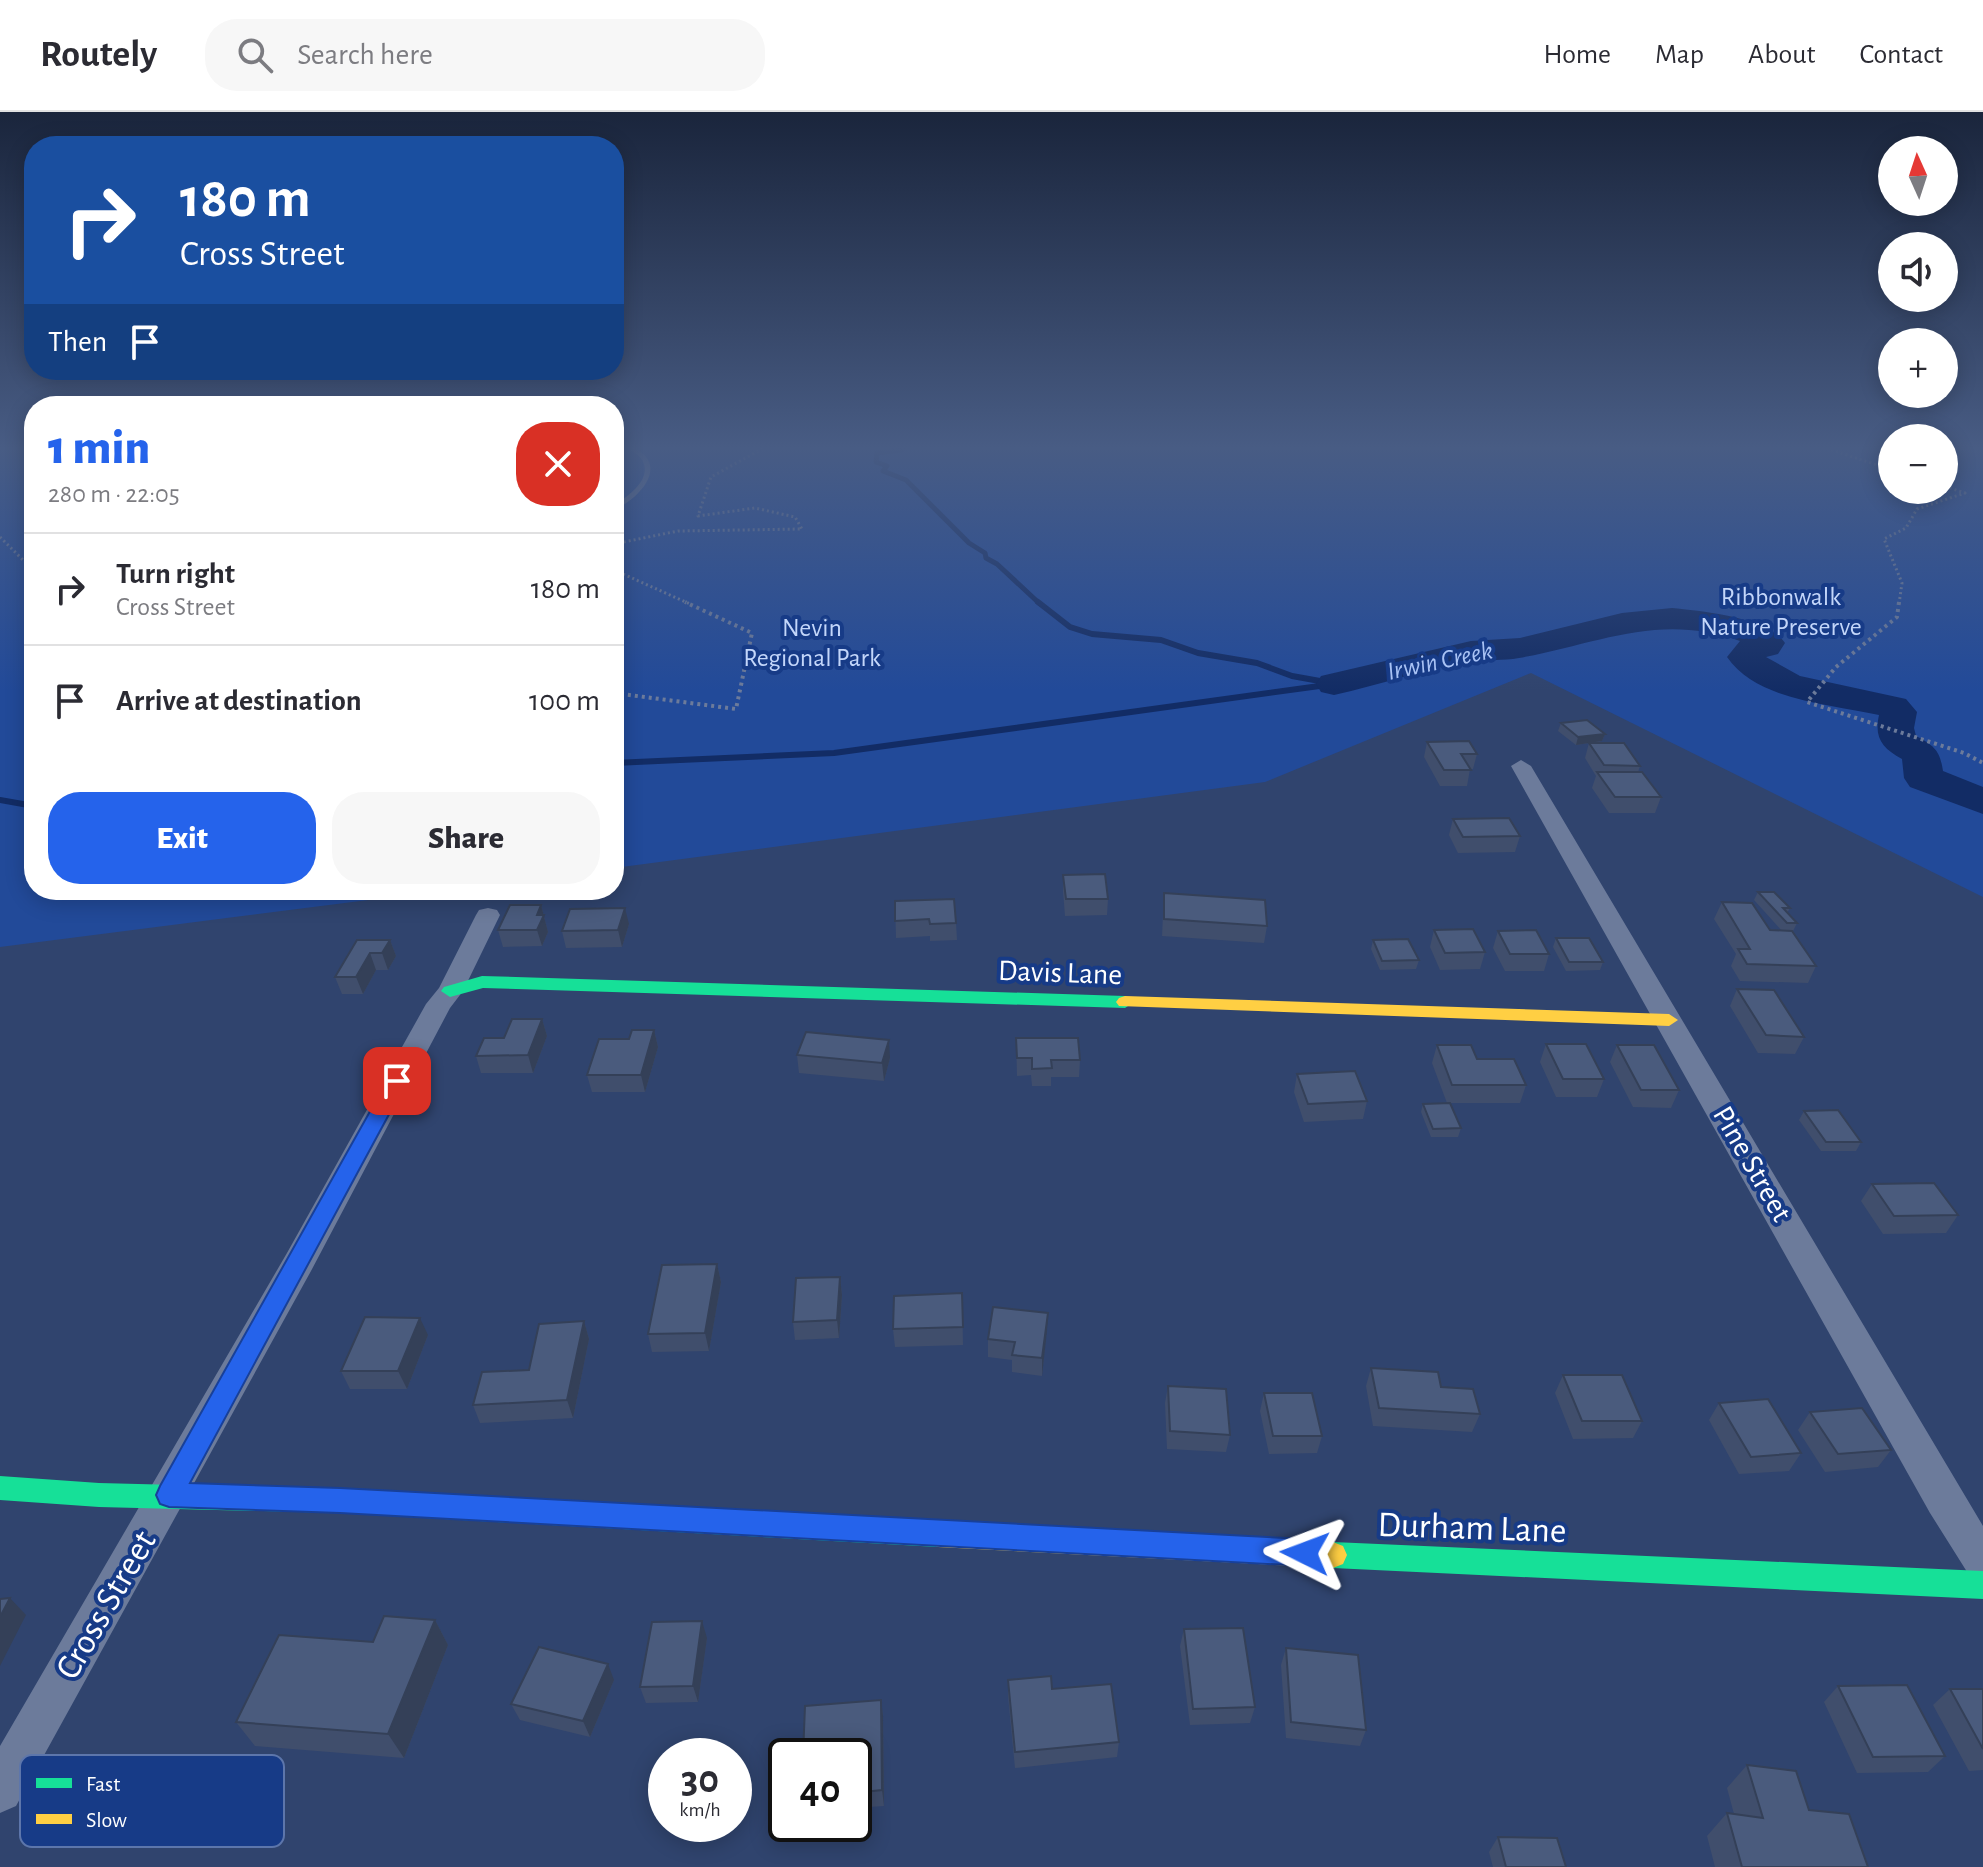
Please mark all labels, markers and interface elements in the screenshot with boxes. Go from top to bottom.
search box [205,19,765,91]
icon: search [233,33,277,77]
text: Routely [40,36,157,74]
text: Search here [297,40,433,70]
text: Home [1544,41,1611,69]
text: Map [1655,41,1704,69]
text: About [1748,41,1816,69]
text: Contact [1860,41,1943,69]
north arrow [1878,136,1958,216]
map controls [1878,136,1958,504]
icon: right [48,168,152,272]
text: 180 m [180,171,311,227]
button: sound [1878,232,1958,312]
text: Cross Street [180,236,345,272]
icon: arrive [123,320,167,364]
text: Then [48,327,107,357]
button: + [1878,328,1958,408]
button: close [516,422,600,506]
button: − [1878,424,1958,504]
text: 1 min [48,425,150,473]
text: 280 m · 22:05 [48,481,180,507]
text: Turn right [116,559,235,589]
icon: right [48,567,92,611]
text: 180 m [531,574,600,604]
park label: Ribbonwalk Nature Preserve [1700,584,1862,640]
text: Cross Street [116,594,235,620]
park label: Nevin Regional Park [743,615,881,671]
water label: Irwin Creek [1385,637,1495,685]
icon: arrive [48,679,92,723]
text: Arrive at destination [116,686,362,716]
text: 100 m [529,686,600,716]
button: Exit [48,792,316,884]
button: Share [332,792,600,884]
street label: Davis Lane [997,956,1123,990]
pin [363,1047,431,1115]
icon: arrive [375,1059,419,1103]
street label: Pine Street [1707,1101,1797,1227]
street label: Durham Lane [1377,1507,1567,1549]
position arrow [1263,1511,1347,1595]
street label: Cross Street [49,1524,163,1685]
speed limit sign: 40 [768,1738,872,1842]
legend [20,1755,284,1847]
text: 30 [681,1760,719,1800]
text: Fast [86,1773,120,1795]
text: km/h [679,1800,721,1820]
text: Slow [86,1809,127,1831]

